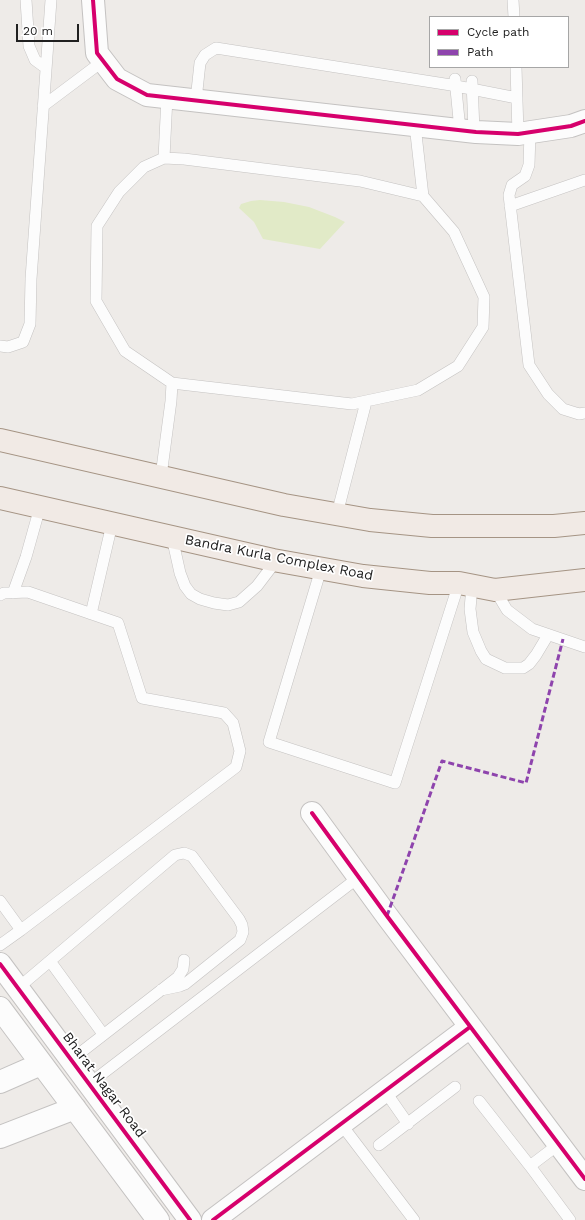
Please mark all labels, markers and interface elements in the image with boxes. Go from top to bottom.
scale bar [18,16,81,42]
legend [429,16,569,68]
text: 20 m [23,24,53,38]
text: Cycle path [467,25,529,39]
text: Path [467,45,493,59]
street label: Bandra Kurla Complex Road [183,531,375,585]
street label: Bharat Nagar Road [59,1029,149,1141]

